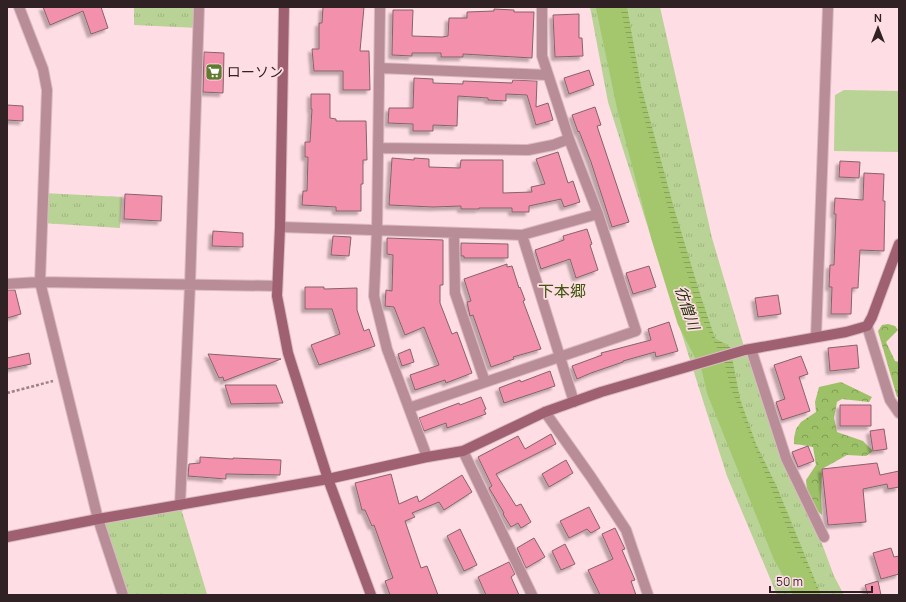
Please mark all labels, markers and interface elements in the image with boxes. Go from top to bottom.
north arrow [858,8,898,48]
text: N [874,10,882,25]
supermarket icon: ローソン [204,62,224,82]
place label: ローソン [227,62,283,81]
district label: 下本郷 [538,280,586,302]
water label: 彷僧川 [670,283,705,334]
scale bar [770,568,872,594]
text: 50 m [776,573,803,590]

